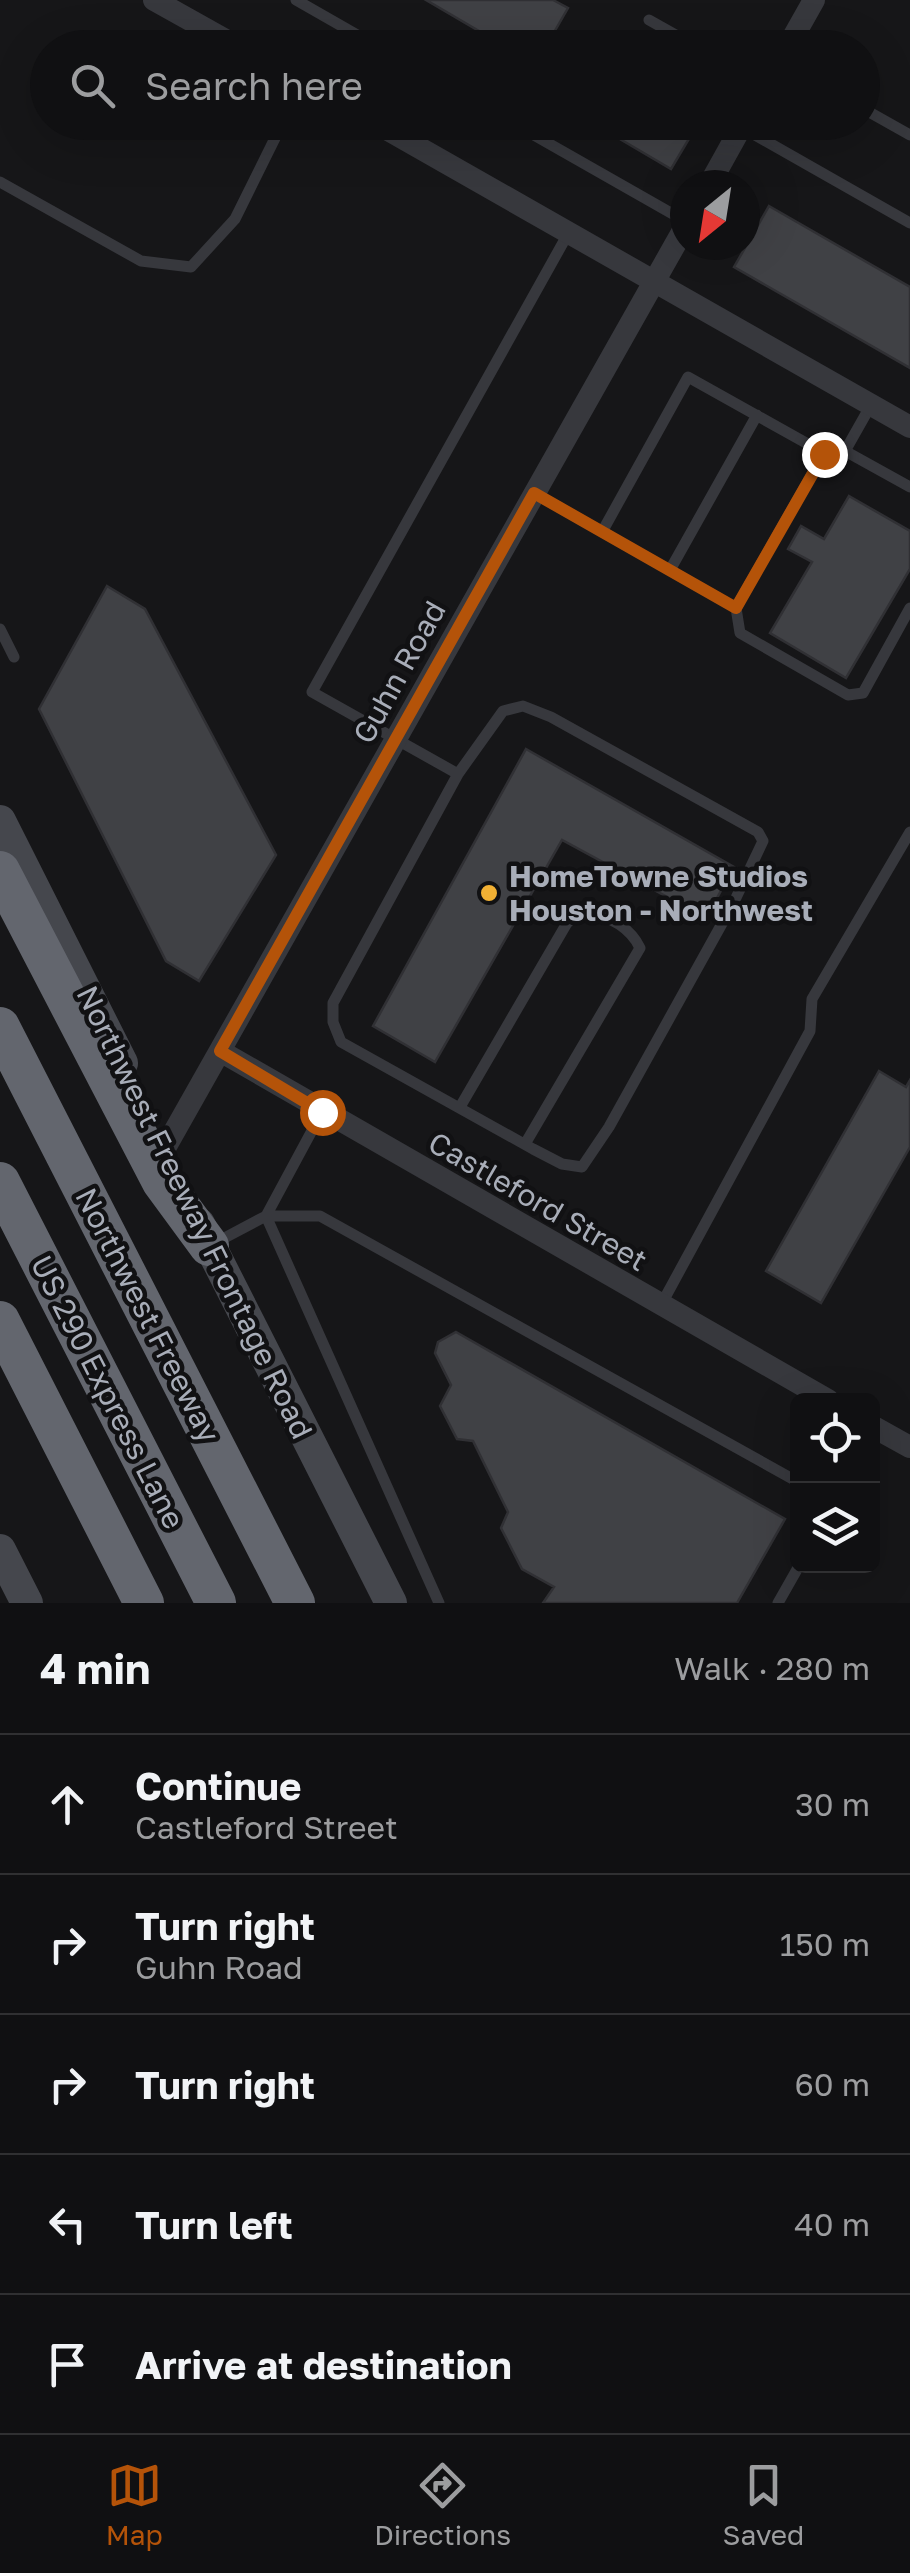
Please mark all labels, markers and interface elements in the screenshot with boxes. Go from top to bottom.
search box [30,30,880,140]
icon: search [65,58,120,113]
text: Search here [145,63,363,108]
north arrow [670,170,760,260]
route end [802,432,848,478]
street label: Guhn Road [345,595,453,749]
place label: HomeTowne Studios Houston - Northwest [509,858,813,928]
marker: HomeTowne Studios Houston - Northwest [478,882,500,904]
street label: Northwest Freeway Frontage Road [69,980,321,1444]
route start [300,1090,346,1136]
street label: Castleford Street [422,1124,654,1278]
street label: Northwest Freeway [68,1182,228,1448]
street label: US 290 Express Lane [23,1249,193,1535]
map controls [790,1393,880,1573]
button: locate [790,1393,880,1483]
button: layers [790,1483,880,1573]
text: 4 min [40,1643,150,1693]
text: Walk · 280 m [674,1649,870,1687]
text: Continue [135,1763,301,1808]
icon: ahead [40,1777,95,1832]
text: 30 m [795,1785,870,1823]
text: Castleford Street [135,1808,398,1846]
text: Turn right [135,1903,315,1948]
icon: right [40,1917,95,1972]
text: 150 m [780,1925,870,1963]
text: Guhn Road [135,1948,303,1986]
icon: right [40,2057,95,2112]
text: Turn right [135,2062,315,2107]
text: 60 m [794,2065,870,2103]
icon: left [40,2197,95,2252]
text: Turn left [135,2202,293,2247]
text: 40 m [794,2205,870,2243]
icon: arrive [40,2337,95,2392]
text: Arrive at destination [135,2342,512,2387]
tab: Map [106,2458,163,2551]
tab: Directions [374,2458,511,2551]
tab: Saved [722,2458,804,2551]

